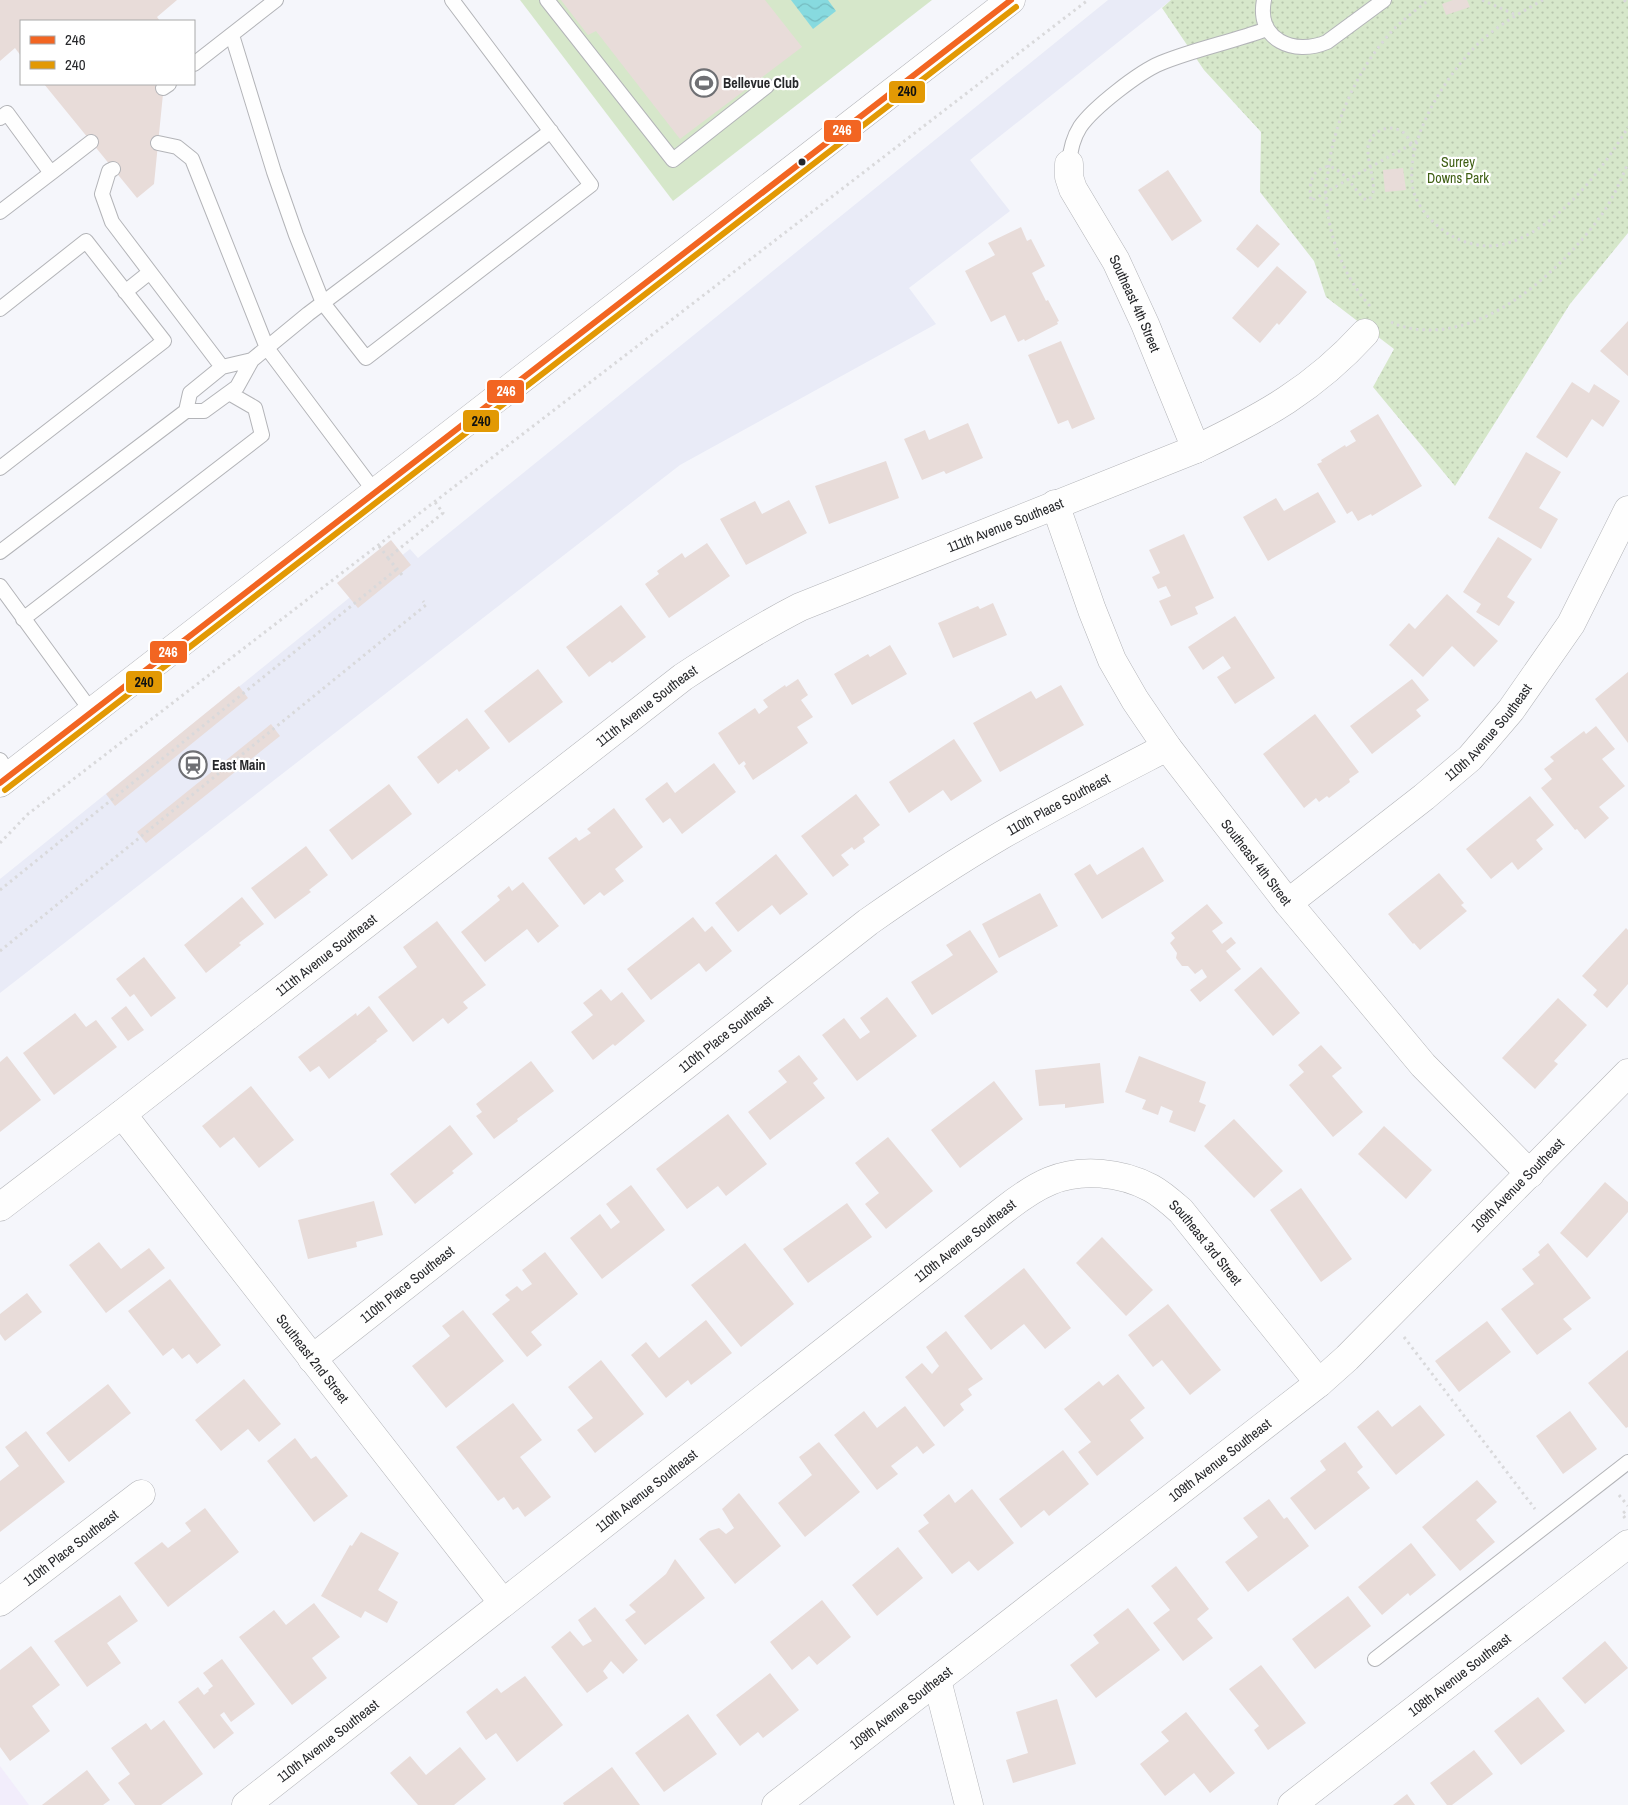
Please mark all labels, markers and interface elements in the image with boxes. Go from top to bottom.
legend [20,20,195,85]
text: 246 [65,29,86,50]
text: 240 [65,54,86,75]
sports icon: Bellevue Club [689,68,719,98]
place label: Bellevue Club [723,74,799,92]
line badge: 240 [888,80,926,104]
text: 240 [897,82,917,100]
line badge: 246 [823,119,862,143]
text: 246 [832,121,852,139]
park label: Surrey Downs Park [1427,153,1489,187]
unlabelled marker [797,157,807,167]
street label: Southeast 4th Street [1105,251,1165,355]
line badge: 246 [486,379,525,404]
text: 246 [496,382,516,400]
line badge: 240 [462,409,500,433]
text: 240 [471,412,491,430]
street label: 111th Avenue Southeast [945,494,1066,556]
line badge: 246 [149,640,188,664]
text: 246 [158,643,178,661]
street label: 111th Avenue Southeast [592,661,701,751]
line badge: 240 [125,670,163,694]
text: 240 [134,673,154,691]
street label: 110th Avenue Southeast [1441,680,1536,785]
station icon: East Main [178,750,208,780]
place label: East Main [212,756,266,774]
street label: 110th Place Southeast [1003,769,1113,840]
street label: Southeast 4th Street [1217,815,1296,909]
street label: 111th Avenue Southeast [272,910,380,1000]
street label: 110th Place Southeast [675,991,776,1077]
street label: 109th Avenue Southeast [1467,1134,1568,1236]
street label: 110th Avenue Southeast [911,1195,1019,1286]
street label: Southeast 3rd Street [1165,1196,1246,1289]
street label: 110th Place Southeast [356,1242,458,1327]
street label: Southeast 2nd Street [272,1310,353,1407]
street label: 109th Avenue Southeast [1165,1415,1275,1506]
street label: 110th Avenue Southeast [592,1445,701,1536]
street label: 110th Place Southeast [20,1506,122,1590]
street label: 108th Avenue Southeast [1405,1629,1514,1720]
street label: 109th Avenue Southeast [846,1663,956,1754]
street label: 110th Avenue Southeast [273,1695,382,1786]

